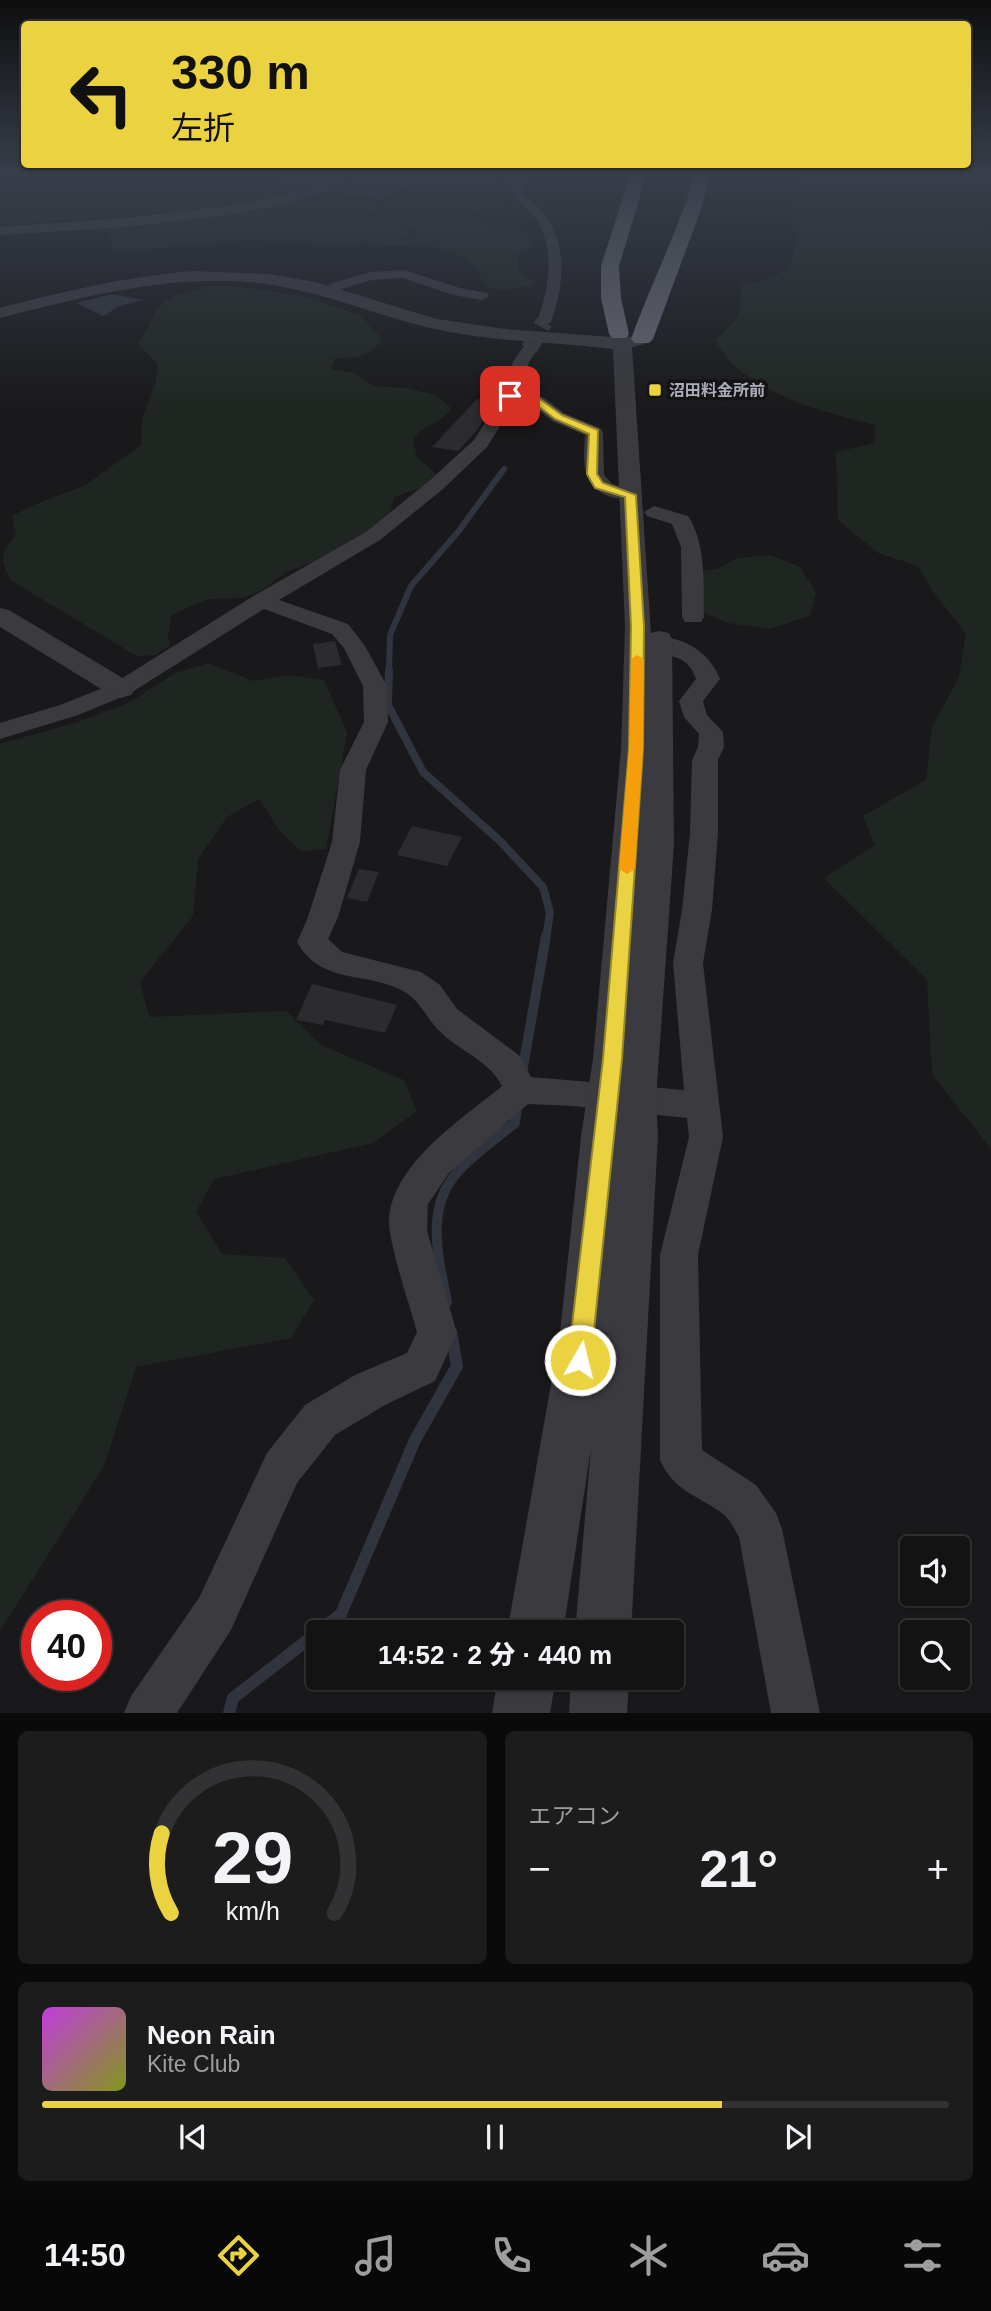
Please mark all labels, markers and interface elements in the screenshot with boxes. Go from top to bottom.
text: 330 m [171,45,310,99]
icon: left [56,49,147,140]
text: 左折 [171,110,235,146]
pin [480,366,540,426]
icon: arrive [491,377,529,415]
place label: 沼田料金所前 [669,381,765,399]
marker: 沼田料金所前 [647,382,663,398]
position arrow [543,1323,617,1397]
map controls [900,1536,970,1690]
button: sound [900,1536,970,1606]
speed limit sign: 40 [21,1600,112,1691]
button: search [900,1620,970,1690]
text: 14:52 · 2 分 · 440 m [378,1640,612,1670]
text: エアコン [529,1803,621,1829]
text: 29 [212,1818,293,1899]
text: 21° [699,1840,778,1898]
text: − [529,1848,551,1890]
text: + [927,1848,949,1890]
text: km/h [225,1897,279,1925]
text: Neon Rain [147,2020,276,2050]
text: Kite Club [147,2051,240,2077]
icon: previous [174,2118,212,2156]
icon: pause [476,2118,514,2156]
icon: next [779,2118,817,2156]
icon: directions [214,2231,263,2280]
icon: music [351,2231,400,2280]
icon: phone [487,2231,536,2280]
icon: climate [624,2231,673,2280]
icon: car [761,2231,810,2280]
icon: filters [898,2231,947,2280]
text: 14:50 [44,2237,126,2273]

